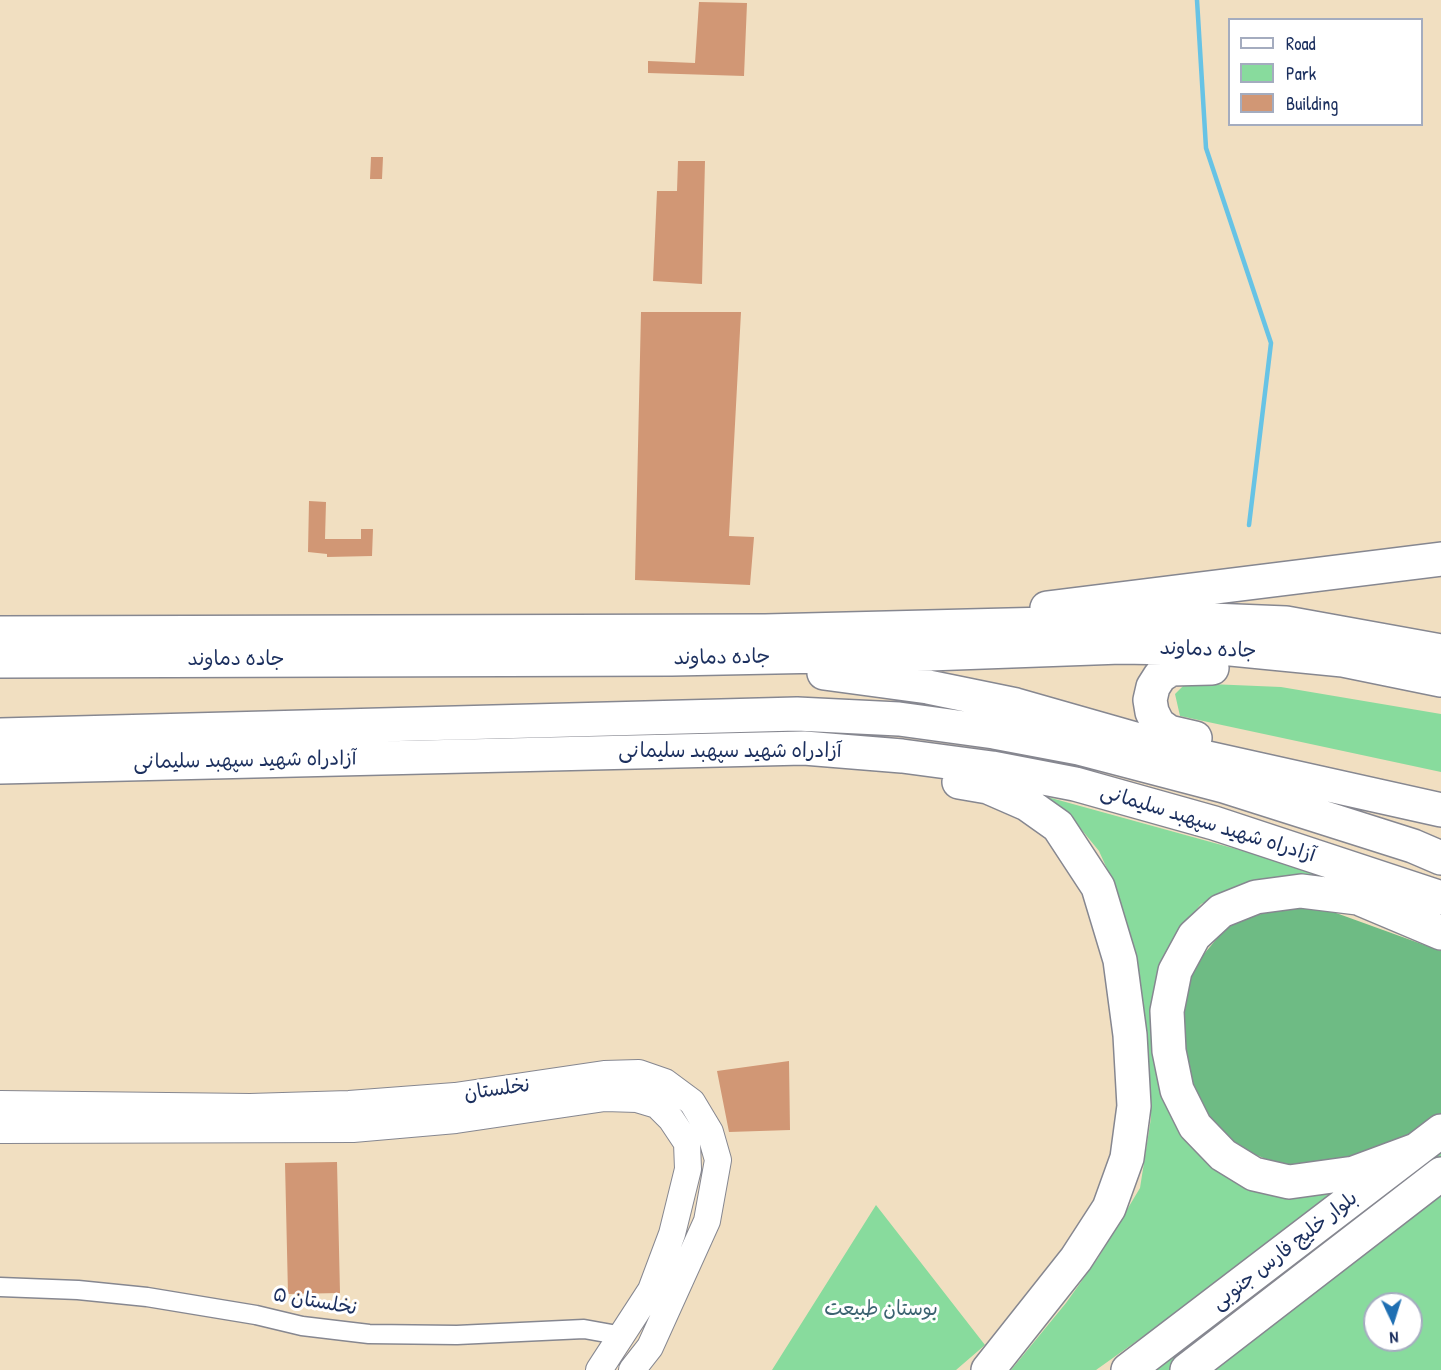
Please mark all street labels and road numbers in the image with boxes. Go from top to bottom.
street label: جاده دماوند [1159,636,1257,664]
street label: جاده دماوند [673,645,771,671]
street label: جاده دماوند [188,648,284,672]
street label: آزادراه شهید سپهبد سلیمانی [618,740,842,764]
street label: آزادراه شهید سپهبد سلیمانی [133,747,357,775]
street label: آزادراه شهید سپهبد سلیمانی [1098,780,1318,868]
street label: نخلستان [462,1074,532,1106]
street label: بلوار خلیج فارس جنوبی [1207,1187,1363,1315]
street label: نخلستان ۵ [271,1283,359,1321]

